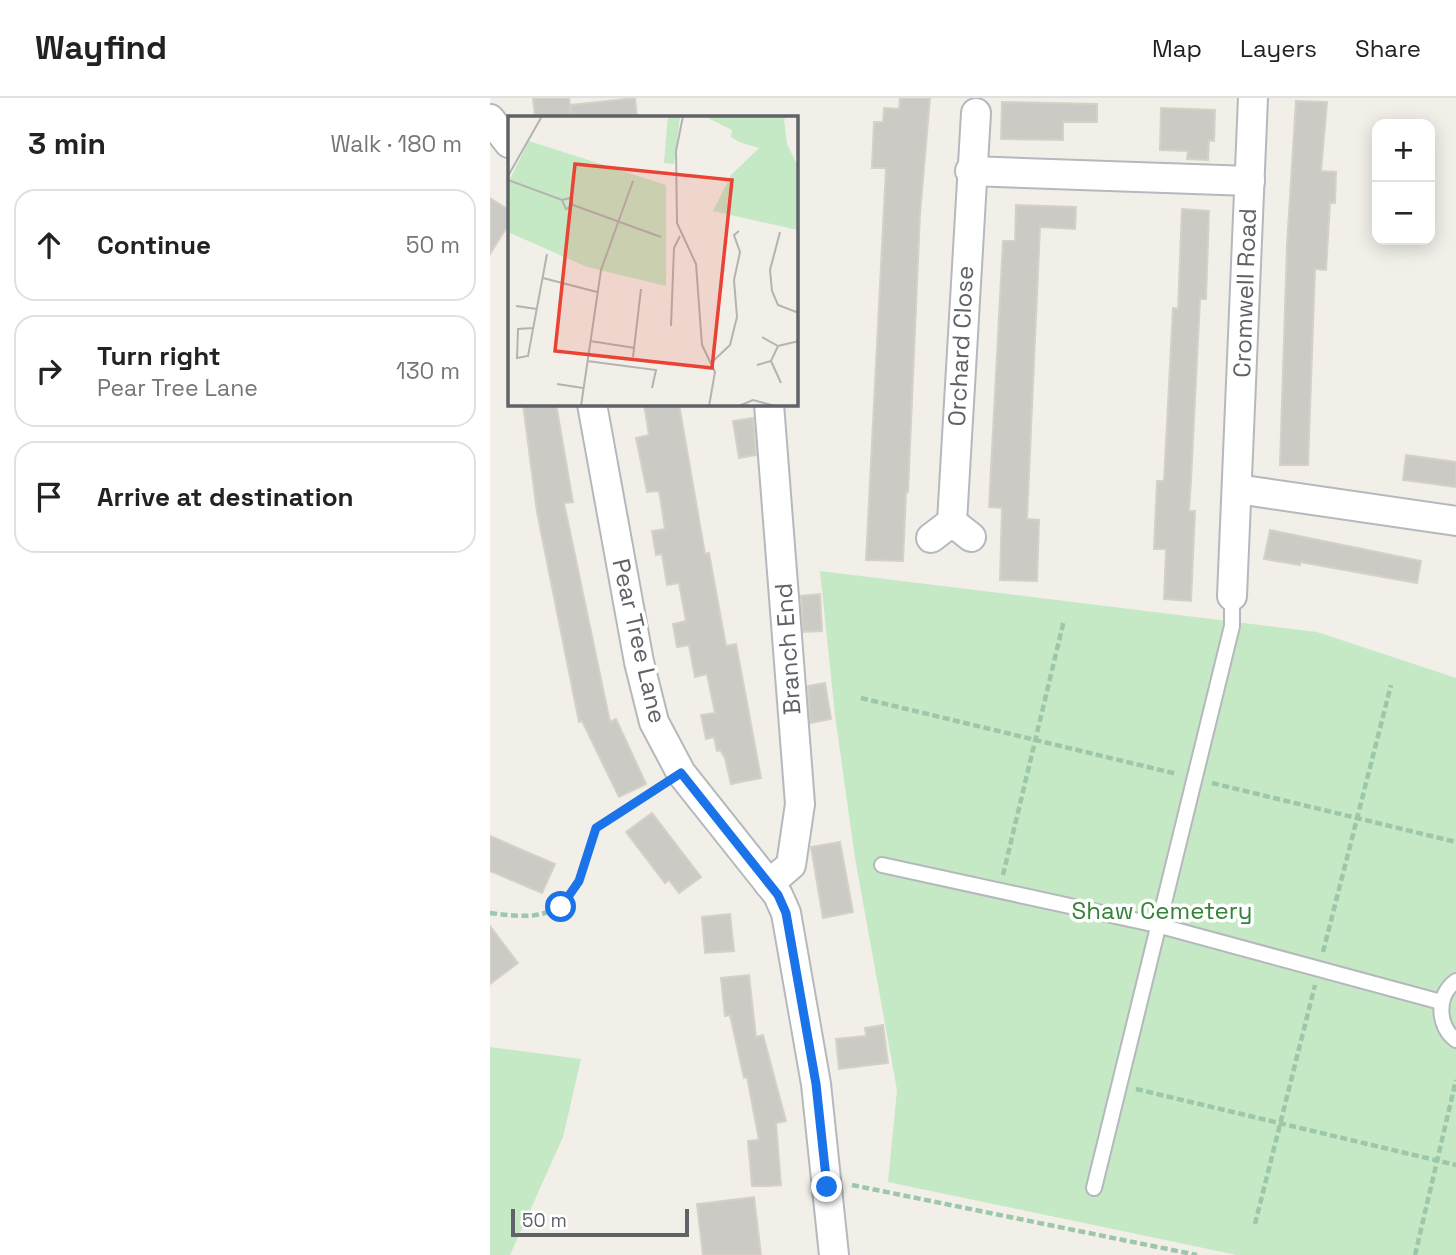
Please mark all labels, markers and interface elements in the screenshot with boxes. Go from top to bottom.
text: Wayfind [35,27,167,69]
text: Map [1152,33,1202,64]
text: Layers [1240,33,1317,64]
text: Share [1355,33,1421,64]
inset map [508,116,798,406]
map controls [1372,119,1435,245]
button: + [1372,119,1435,182]
text: 3 min [28,124,106,163]
text: Walk · 180 m [330,129,462,159]
button: − [1372,182,1435,245]
street label: Cromwell Road [1226,208,1263,378]
icon: ahead [30,226,68,264]
text: Continue [97,228,211,262]
text: 50 m [406,230,460,260]
street label: Orchard Close [941,265,980,427]
text: Turn right [97,339,221,373]
icon: right [30,352,68,390]
text: 130 m [396,356,460,386]
text: Pear Tree Lane [97,373,258,403]
icon: arrive [30,478,68,516]
text: Arrive at destination [97,480,354,514]
street label: Pear Tree Lane [605,556,673,726]
street label: Branch End [767,582,808,716]
route start [545,891,576,922]
park label: Shaw Cemetery [1072,895,1252,926]
route end [811,1171,842,1202]
scale bar [511,1206,690,1238]
text: 50 m [522,1208,567,1233]

